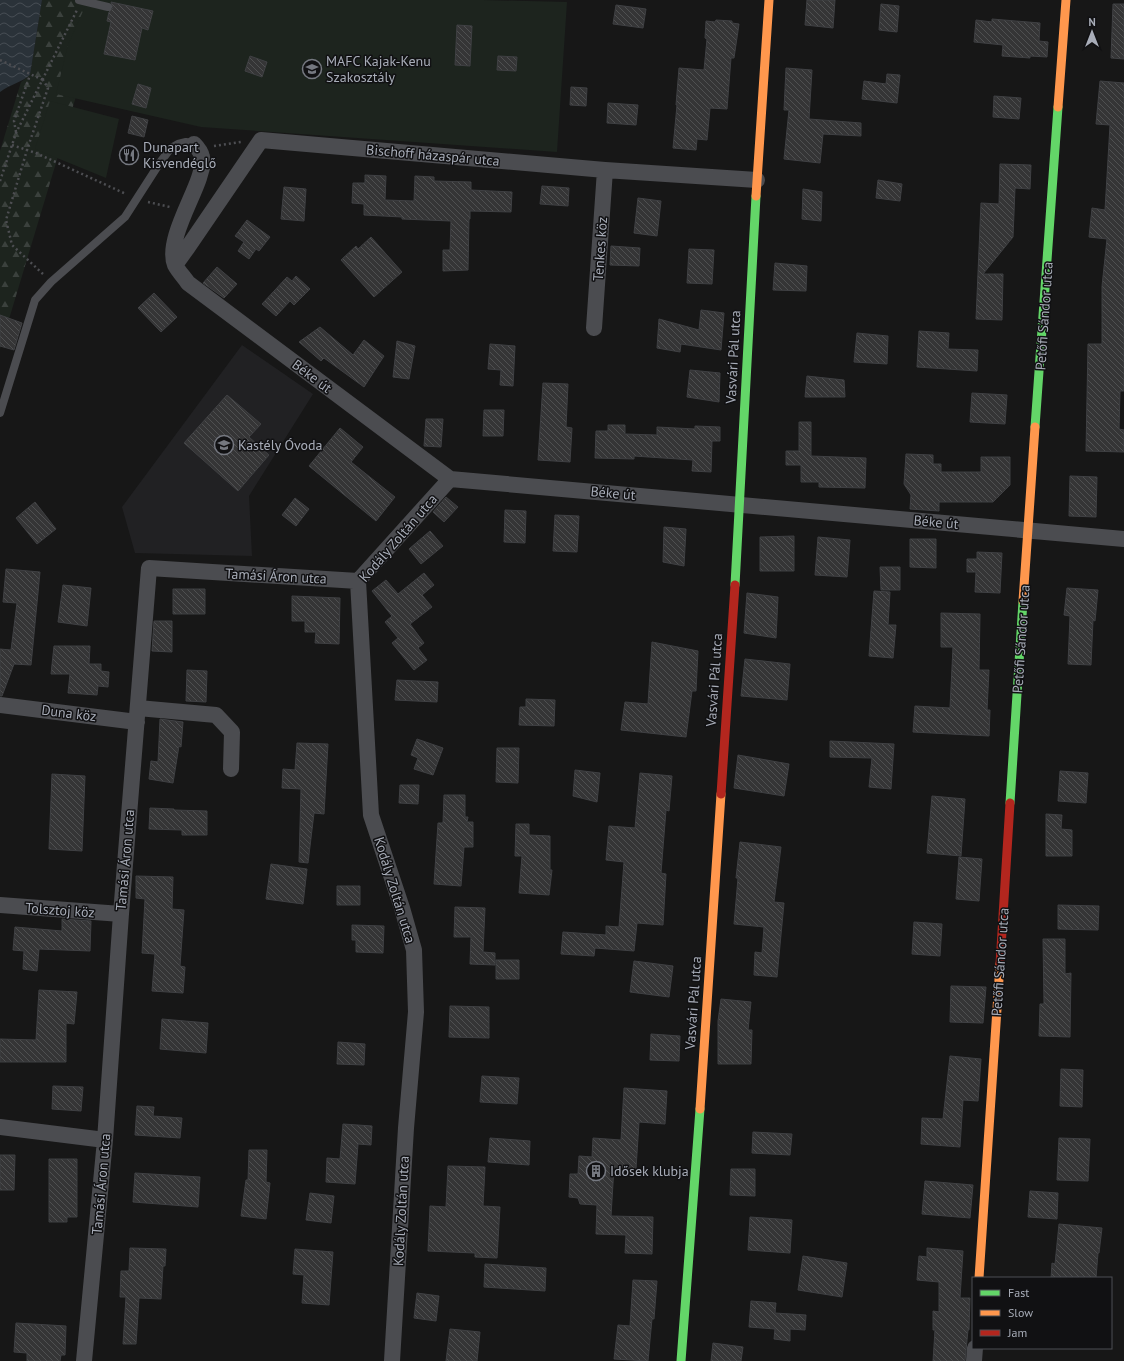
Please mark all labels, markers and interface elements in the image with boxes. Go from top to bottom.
north arrow [1072,12,1112,52]
text: N [1088,15,1096,29]
place label: MAFC Kajak-Kenu Szakosztály [326,52,431,86]
school or university icon: MAFC Kajak-Kenu Szakosztály [301,58,323,80]
place label: Dunapart Kisvendéglő [143,138,216,172]
street label: Bischoff házaspár utca [366,140,501,170]
restaurant icon: Dunapart Kisvendéglő [118,144,140,166]
street label: Tenkes köz [589,216,611,282]
street label: Petőfi Sándor utca [1031,261,1057,371]
street label: Vasvári Pál utca [722,310,744,405]
street label: Béke út [289,355,336,397]
school or university icon: Kastély Óvoda [213,434,235,456]
place label: Kastély Óvoda [238,436,323,454]
street label: Béke út [590,482,636,504]
street label: Kodály Zoltán utca [355,490,441,586]
street label: Béke út [913,511,959,533]
street label: Tamási Áron utca [225,564,327,588]
street label: Petőfi Sándor utca [1008,584,1034,694]
street label: Vasvári Pál utca [702,633,726,728]
street label: Duna köz [41,701,97,725]
street label: Tamási Áron utca [112,808,138,911]
street label: Kodály Zoltán utca [370,835,420,945]
street label: Tolsztoj köz [25,899,95,921]
street label: Petőfi Sándor utca [987,907,1013,1017]
street label: Vasvári Pál utca [681,956,705,1051]
street label: Tamási Áron utca [88,1132,114,1235]
street label: Kodály Zoltán utca [389,1155,413,1267]
building icon: Idősek klubja [585,1160,607,1182]
place label: Idősek klubja [610,1162,689,1180]
legend [972,1277,1112,1349]
text: Fast [1008,1285,1029,1300]
text: Slow [1008,1305,1033,1320]
text: Jam [1007,1325,1027,1340]

